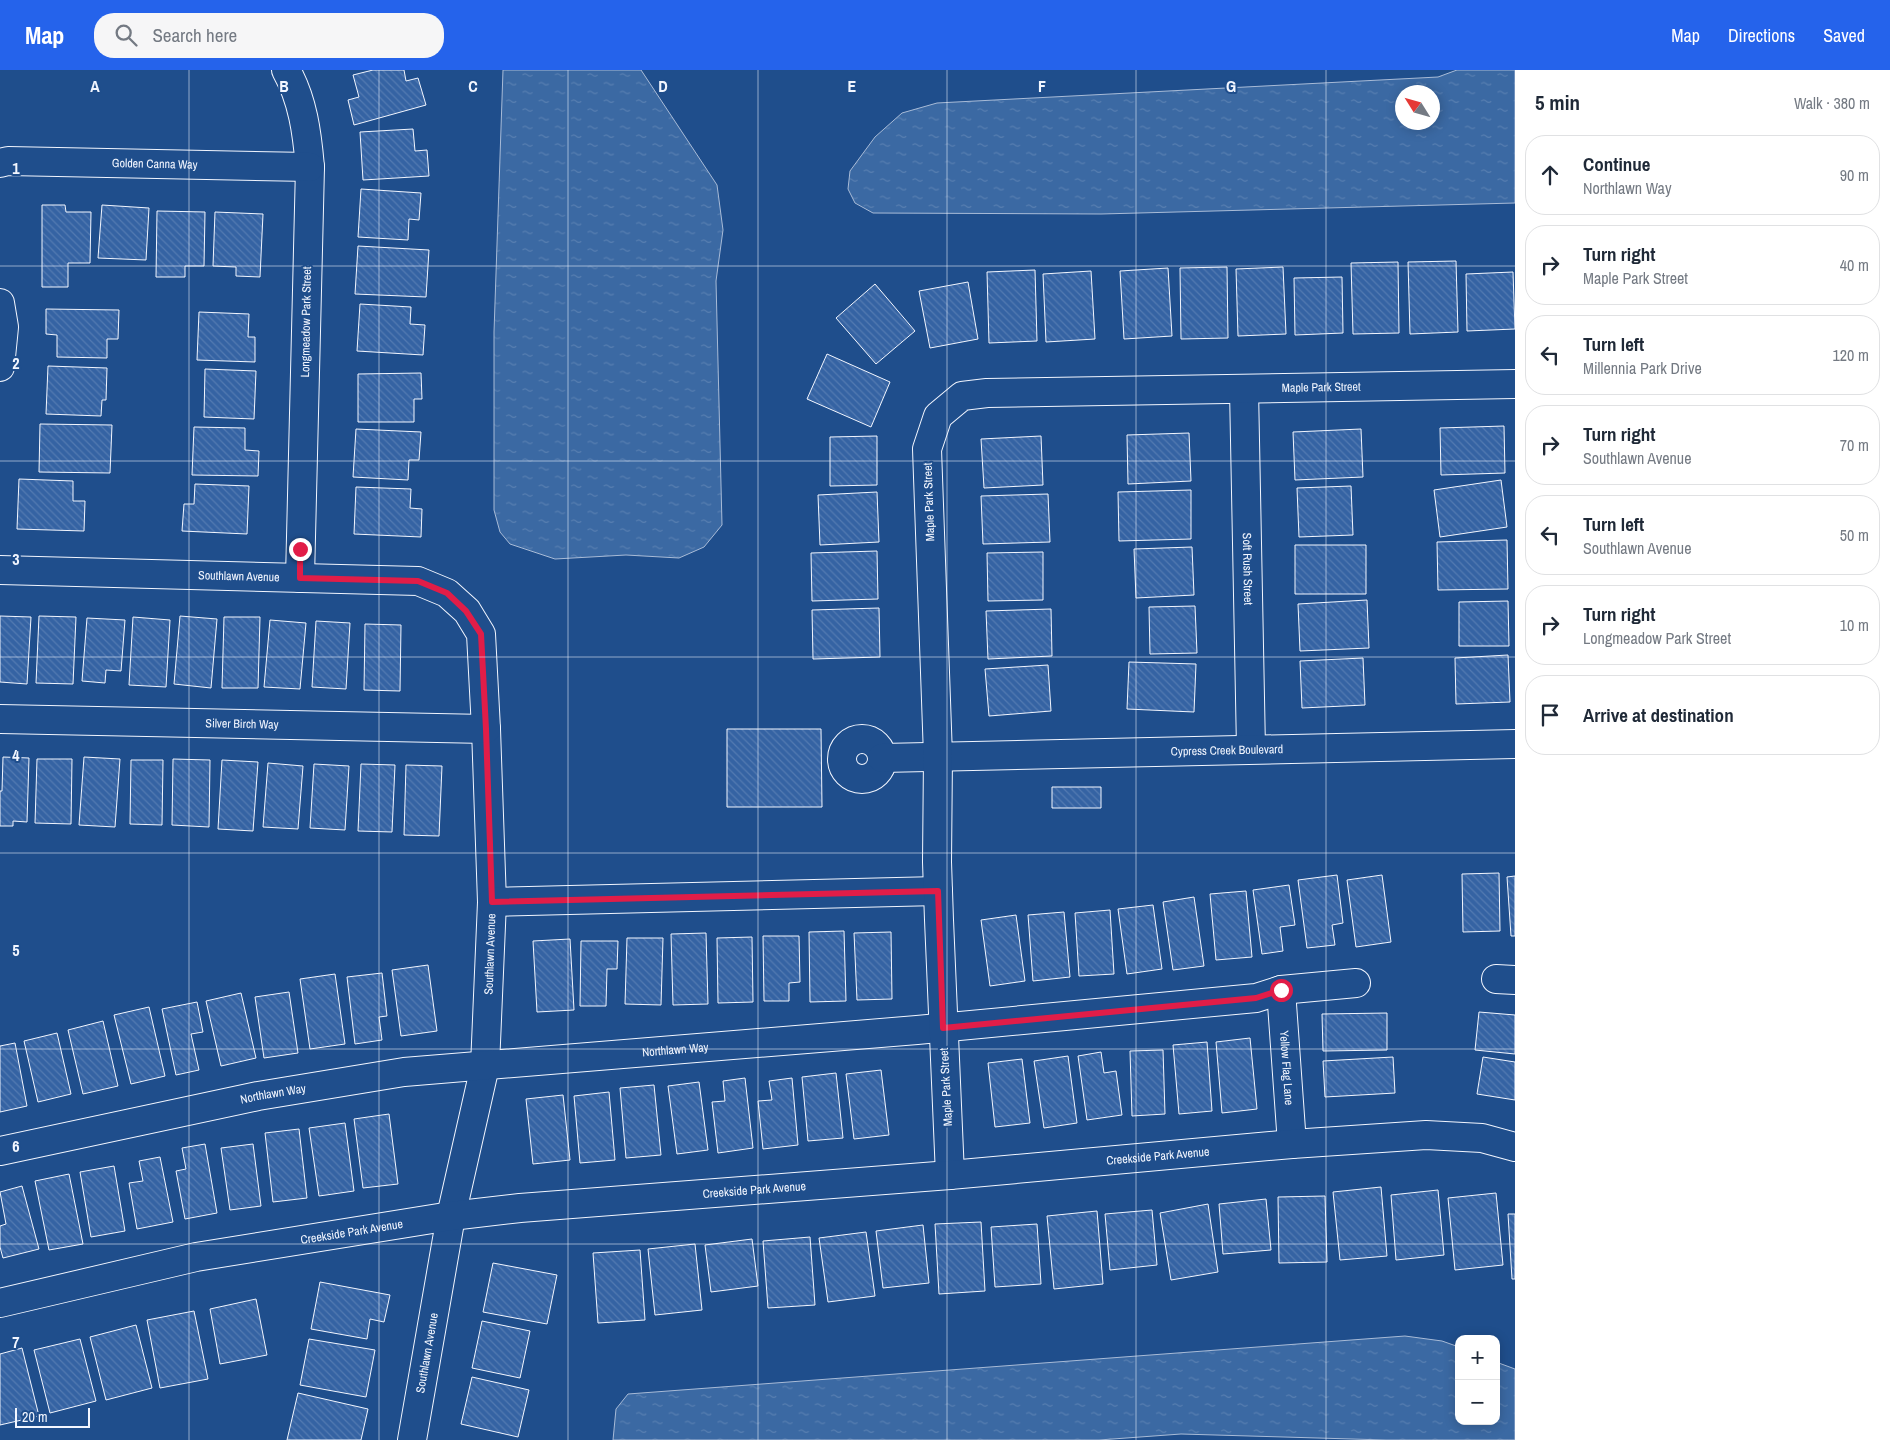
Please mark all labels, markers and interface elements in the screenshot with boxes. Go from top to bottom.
search box [94,13,444,58]
text: Map [25,19,64,51]
icon: search [112,21,140,49]
text: Search here [152,22,237,48]
text: Map [1671,23,1700,48]
text: Directions [1728,23,1795,48]
text: Saved [1823,23,1865,48]
text: A [90,75,100,97]
text: B [279,75,289,97]
text: C [468,75,478,97]
text: D [658,75,668,97]
text: E [848,75,857,97]
text: F [1038,75,1046,97]
text: G [1226,75,1236,97]
north arrow [1395,85,1440,130]
text: 5 min [1535,88,1580,117]
text: Walk · 380 m [1794,92,1870,114]
text: Continue [1583,151,1651,177]
street label: Golden Canna Way [112,155,198,173]
text: 1 [12,157,20,179]
icon: ahead [1536,161,1564,189]
text: 90 m [1840,164,1869,186]
text: Northlawn Way [1583,177,1671,199]
text: Turn right [1583,241,1655,267]
icon: right [1536,251,1564,279]
text: 40 m [1840,254,1869,276]
street label: Longmeadow Park Street [297,266,315,378]
text: Maple Park Street [1583,267,1688,289]
text: Turn left [1583,331,1644,357]
icon: left [1536,341,1564,369]
text: 120 m [1833,344,1869,366]
text: 2 [12,352,20,374]
text: Millennia Park Drive [1583,357,1702,379]
street label: Maple Park Street [1282,379,1361,396]
text: Turn right [1583,421,1655,447]
icon: right [1536,431,1564,459]
text: 70 m [1840,434,1869,456]
text: Southlawn Avenue [1583,447,1691,469]
street label: Maple Park Street [920,462,938,542]
text: Turn left [1583,511,1644,537]
icon: left [1536,521,1564,549]
text: 50 m [1840,524,1869,546]
street label: Soft Rush Street [1239,533,1256,606]
text: Southlawn Avenue [1583,537,1691,559]
route end [289,538,312,561]
text: 3 [12,548,20,570]
street label: Southlawn Avenue [198,567,280,585]
text: Turn right [1583,601,1655,627]
icon: right [1536,611,1564,639]
text: 10 m [1840,614,1869,636]
text: Longmeadow Park Street [1583,627,1731,649]
icon: arrive [1536,701,1564,729]
text: Arrive at destination [1583,702,1734,728]
street label: Silver Birch Way [205,715,279,733]
street label: Cypress Creek Boulevard [1171,741,1283,760]
text: 4 [12,744,20,766]
street label: Southlawn Avenue [481,913,499,995]
text: 5 [12,939,20,961]
route start [1270,979,1293,1002]
street label: Yellow Flag Lane [1276,1030,1297,1106]
street label: Northlawn Way [642,1039,709,1060]
street label: Maple Park Street [936,1047,956,1127]
street label: Northlawn Way [239,1080,307,1108]
text: 6 [12,1135,20,1157]
street label: Creekside Park Avenue [1106,1144,1210,1169]
street label: Creekside Park Avenue [702,1178,806,1202]
street label: Creekside Park Avenue [299,1216,404,1248]
street label: Southlawn Avenue [412,1312,442,1394]
text: 7 [12,1331,20,1353]
map controls [1455,1335,1500,1425]
button: + [1455,1335,1500,1380]
button: − [1455,1380,1500,1425]
scale bar [15,1405,90,1428]
text: 20 m [22,1408,48,1426]

